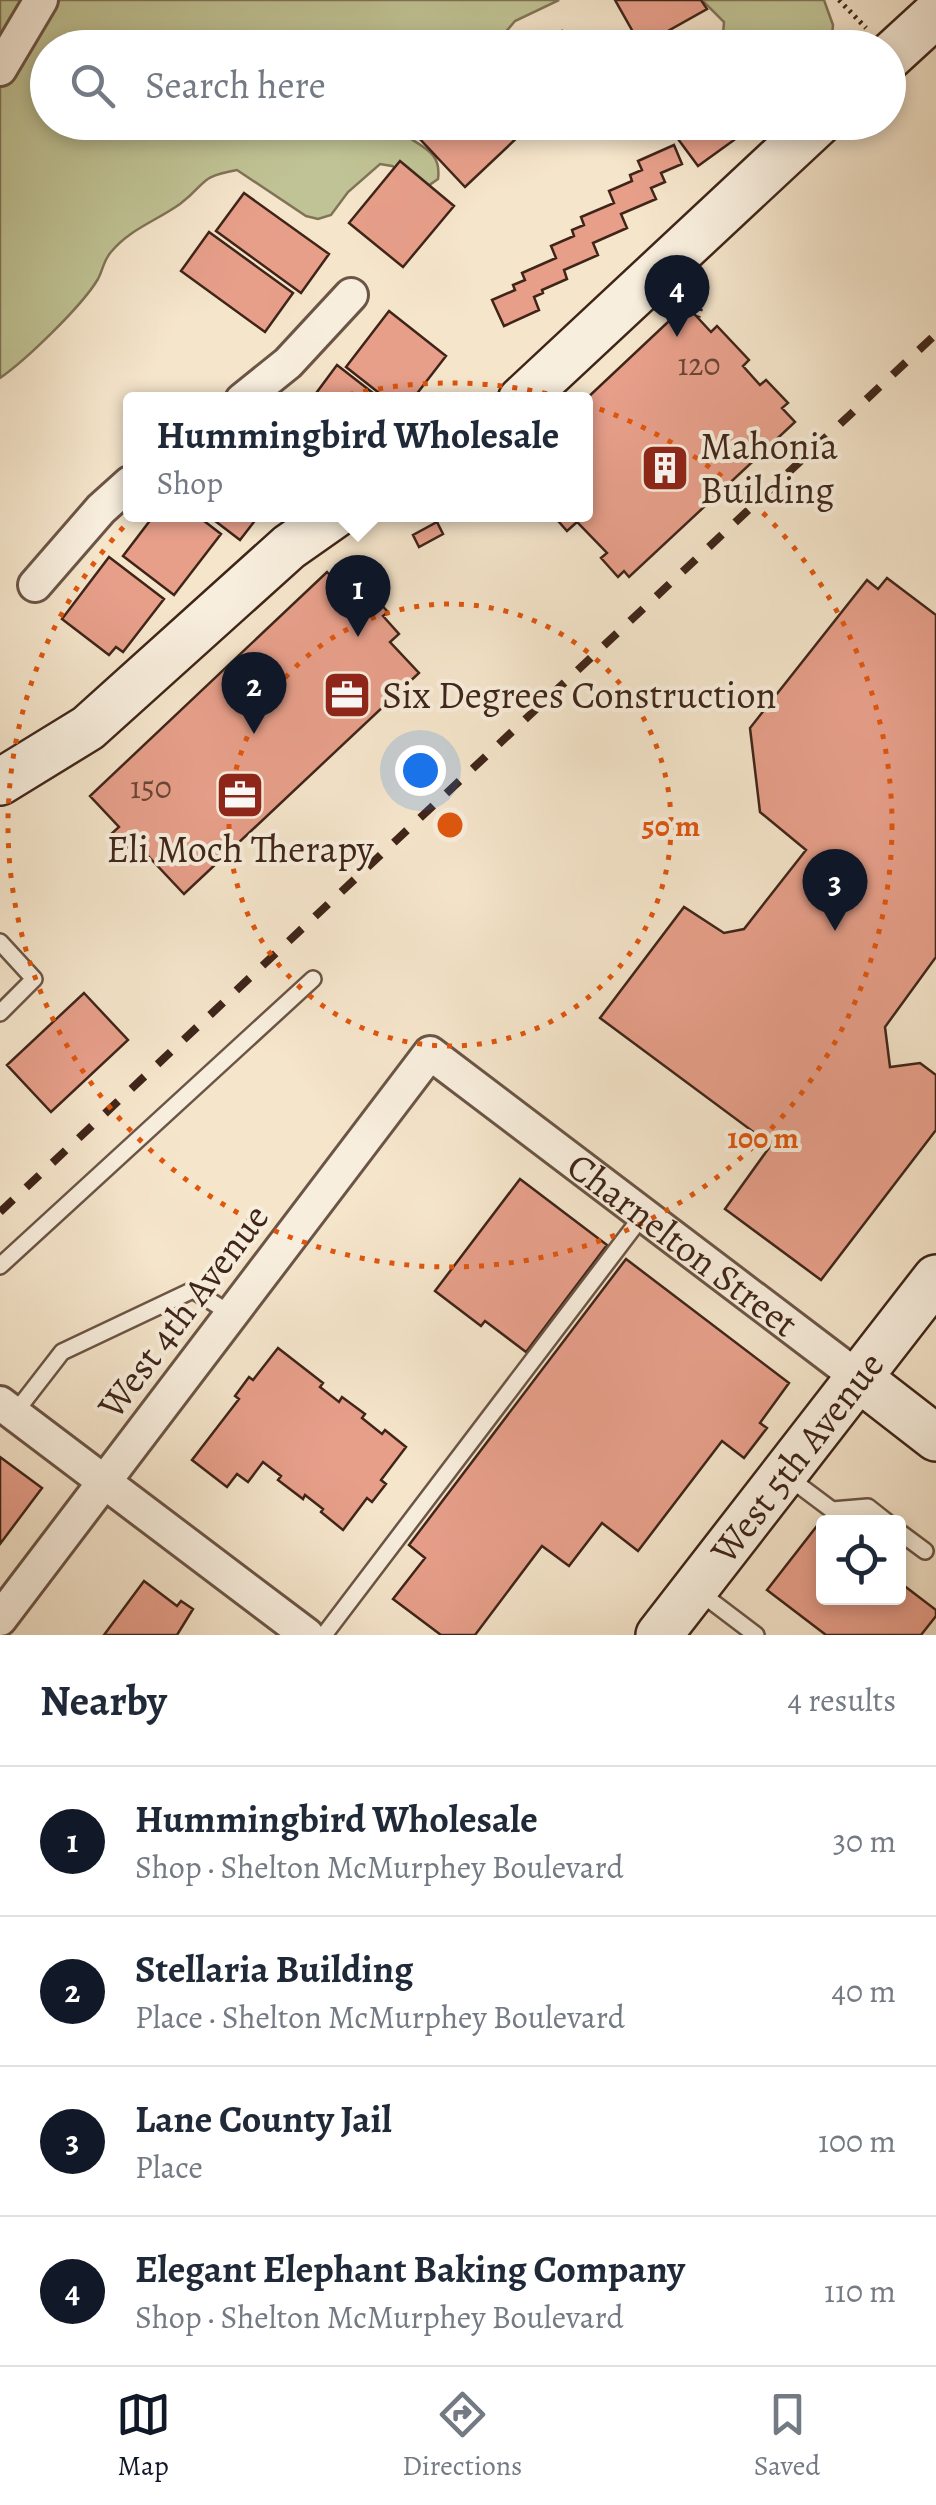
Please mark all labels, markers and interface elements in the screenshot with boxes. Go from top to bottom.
search box [30,30,906,140]
icon: search [65,58,120,113]
text: Search here [145,59,326,111]
pin: 4 [644,255,710,337]
house number: 120 [677,342,721,386]
popup [123,392,593,522]
text: Hummingbird Wholesale [157,409,559,461]
place label: Mahonia Building [700,420,838,516]
building icon: Mahonia Building [639,442,691,494]
text: Shop [157,461,223,505]
pin: 1 [326,554,390,637]
pin: 2 [222,652,286,734]
office icon: Six Degrees Construction [321,669,373,721]
place label: Six Degrees Construction [382,669,776,721]
your location [395,745,446,796]
house number: 150 [130,765,172,809]
office icon: Eli Moch Therapy [214,769,266,821]
text: 50 m [642,806,700,846]
centre of rings [432,807,468,843]
place label: Eli Moch Therapy [106,823,375,875]
pin: 3 [802,848,868,931]
text: 100 m [727,1118,799,1158]
street label: Charnelton Street [557,1140,809,1349]
street label: West 4th Avenue [85,1193,281,1430]
street label: West 5th Avenue [698,1341,896,1575]
map controls [816,1515,906,1605]
button: locate [816,1515,906,1605]
text: Nearby [40,1672,167,1729]
text: 4 results [787,1678,896,1722]
text: Hummingbird Wholesale [135,1793,538,1845]
text: 1 [67,1819,78,1863]
text: 30 m [833,1819,896,1863]
text: Shop · Shelton McMurphey Boulevard [135,1845,624,1889]
text: Stellaria Building [135,1943,413,1995]
text: 2 [65,1969,80,2013]
text: 40 m [831,1969,896,2013]
text: Place · Shelton McMurphey Boulevard [135,1995,625,2039]
text: Lane County Jail [135,2093,392,2145]
text: 3 [66,2119,79,2163]
text: 100 m [818,2119,896,2163]
text: Place [135,2145,203,2189]
text: Elegant Elephant Baking Company [135,2243,685,2295]
text: 4 [65,2269,80,2313]
text: 110 m [824,2269,896,2313]
text: Shop · Shelton McMurphey Boulevard [135,2295,624,2339]
tab: Map [116,2387,171,2485]
tab: Directions [402,2387,522,2485]
tab: Saved [754,2387,820,2485]

